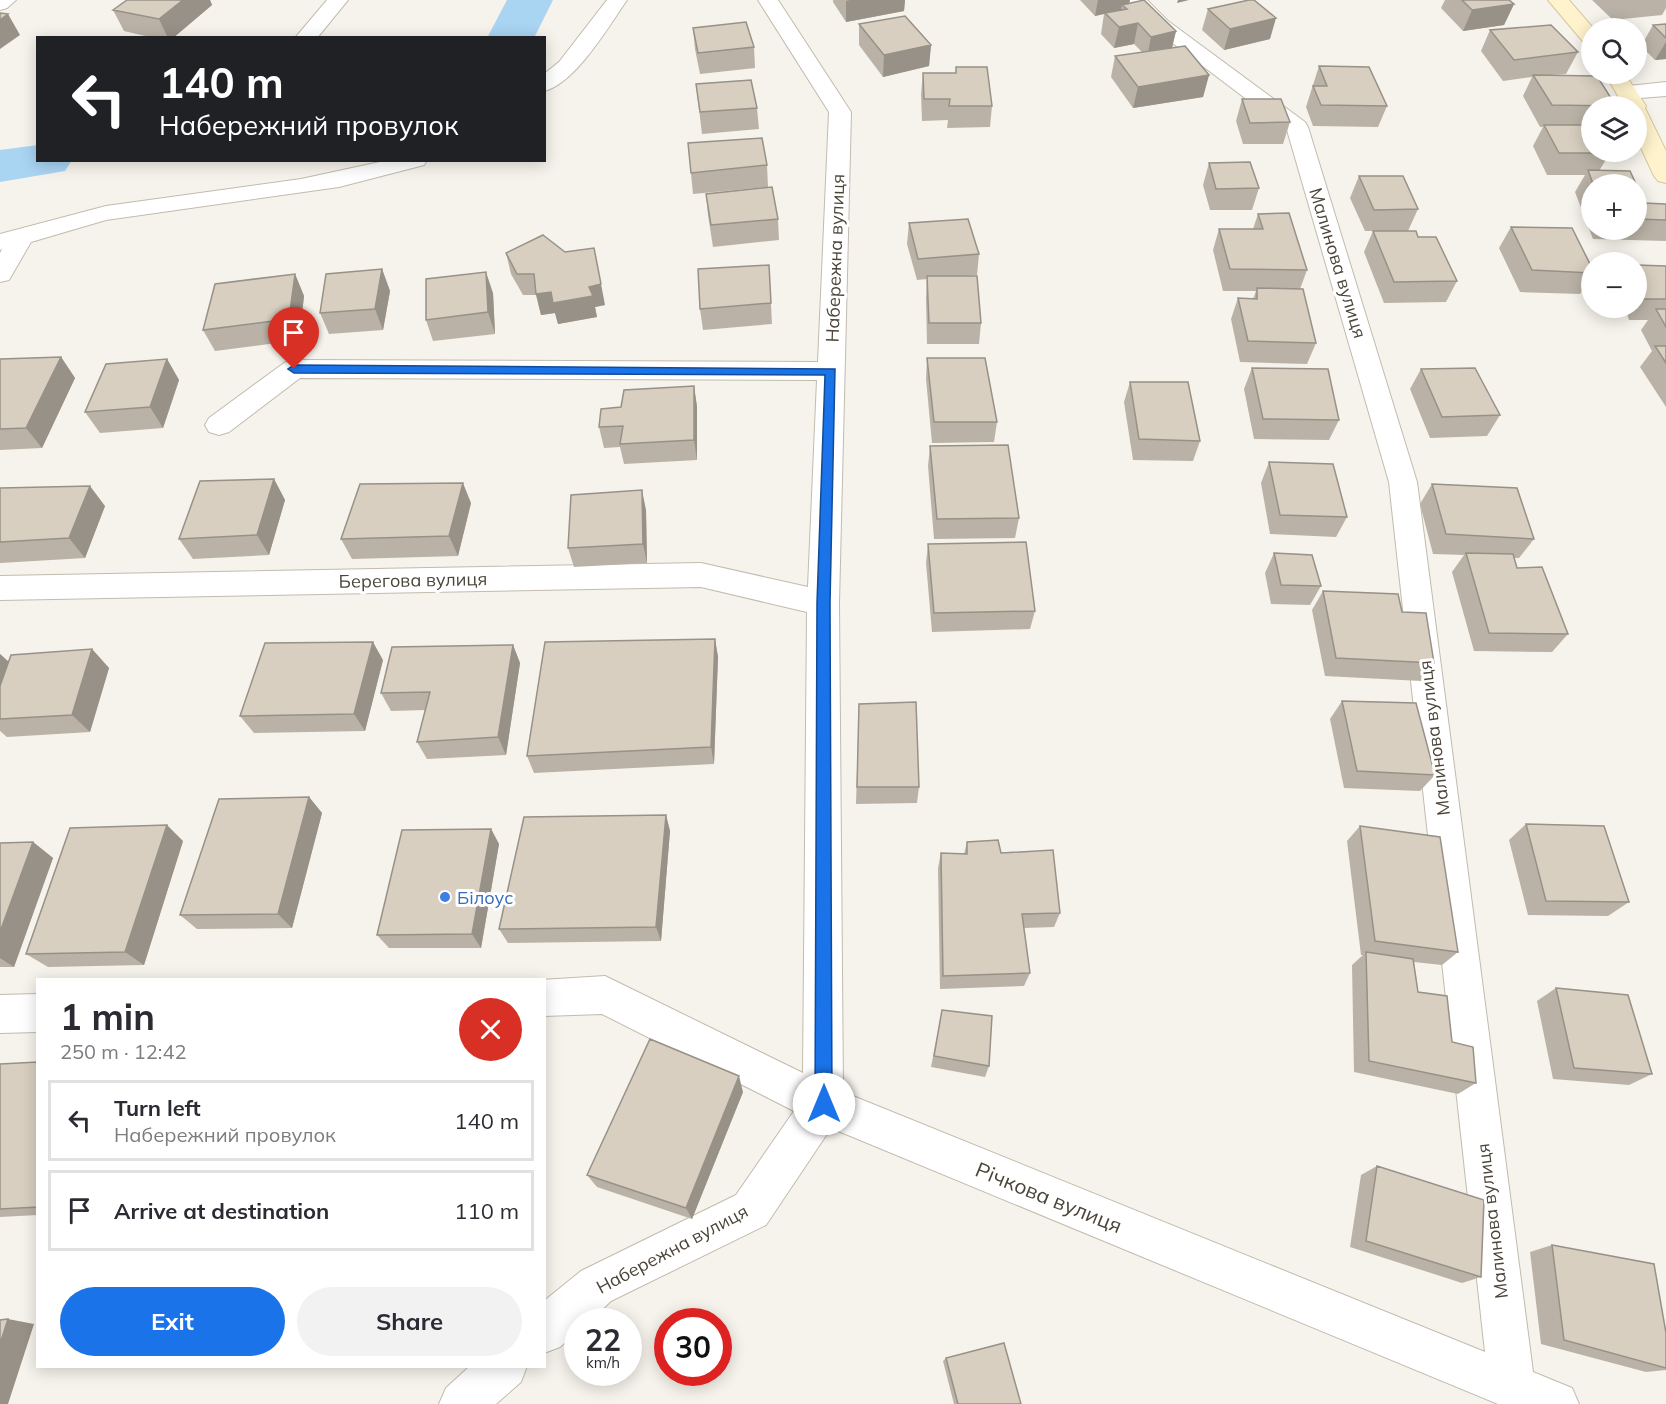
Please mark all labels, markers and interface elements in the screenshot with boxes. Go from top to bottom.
map controls [1581,18,1647,318]
button: search [1581,18,1647,84]
text: 140 m [159,56,284,109]
icon: left [60,60,138,138]
button: layers [1581,96,1647,162]
text: Набережний провулок [159,108,459,142]
street label: Набережна вулиця [821,173,849,343]
button: + [1581,174,1647,240]
street label: Малинова вулиця [1304,185,1372,341]
button: − [1581,252,1647,318]
pin [268,307,319,369]
icon: arrive [277,316,310,349]
street label: Берегова вулиця [338,567,488,593]
street label: Малинова вулиця [1413,659,1455,817]
place label: Білоус [457,886,513,909]
marker: Білоус [438,890,452,904]
text: 1 min [60,994,155,1039]
button: close [459,998,522,1061]
text: 250 m · 12:42 [60,1039,186,1064]
position arrow [792,1072,856,1136]
text: Turn left [114,1094,201,1122]
icon: left [63,1104,96,1137]
text: 140 m [454,1107,519,1135]
text: Набережний провулок [114,1122,336,1147]
street label: Малинова вулиця [1471,1142,1513,1300]
street label: Річкова вулиця [972,1156,1126,1238]
icon: arrive [63,1194,96,1227]
text: Arrive at destination [114,1197,329,1225]
text: 110 m [454,1197,519,1225]
street label: Набережна вулиця [592,1199,752,1299]
button: Exit [60,1287,285,1356]
button: Share [297,1287,522,1356]
speed limit sign: 30 [654,1308,732,1386]
text: 22 [585,1321,621,1359]
text: km/h [586,1353,620,1372]

